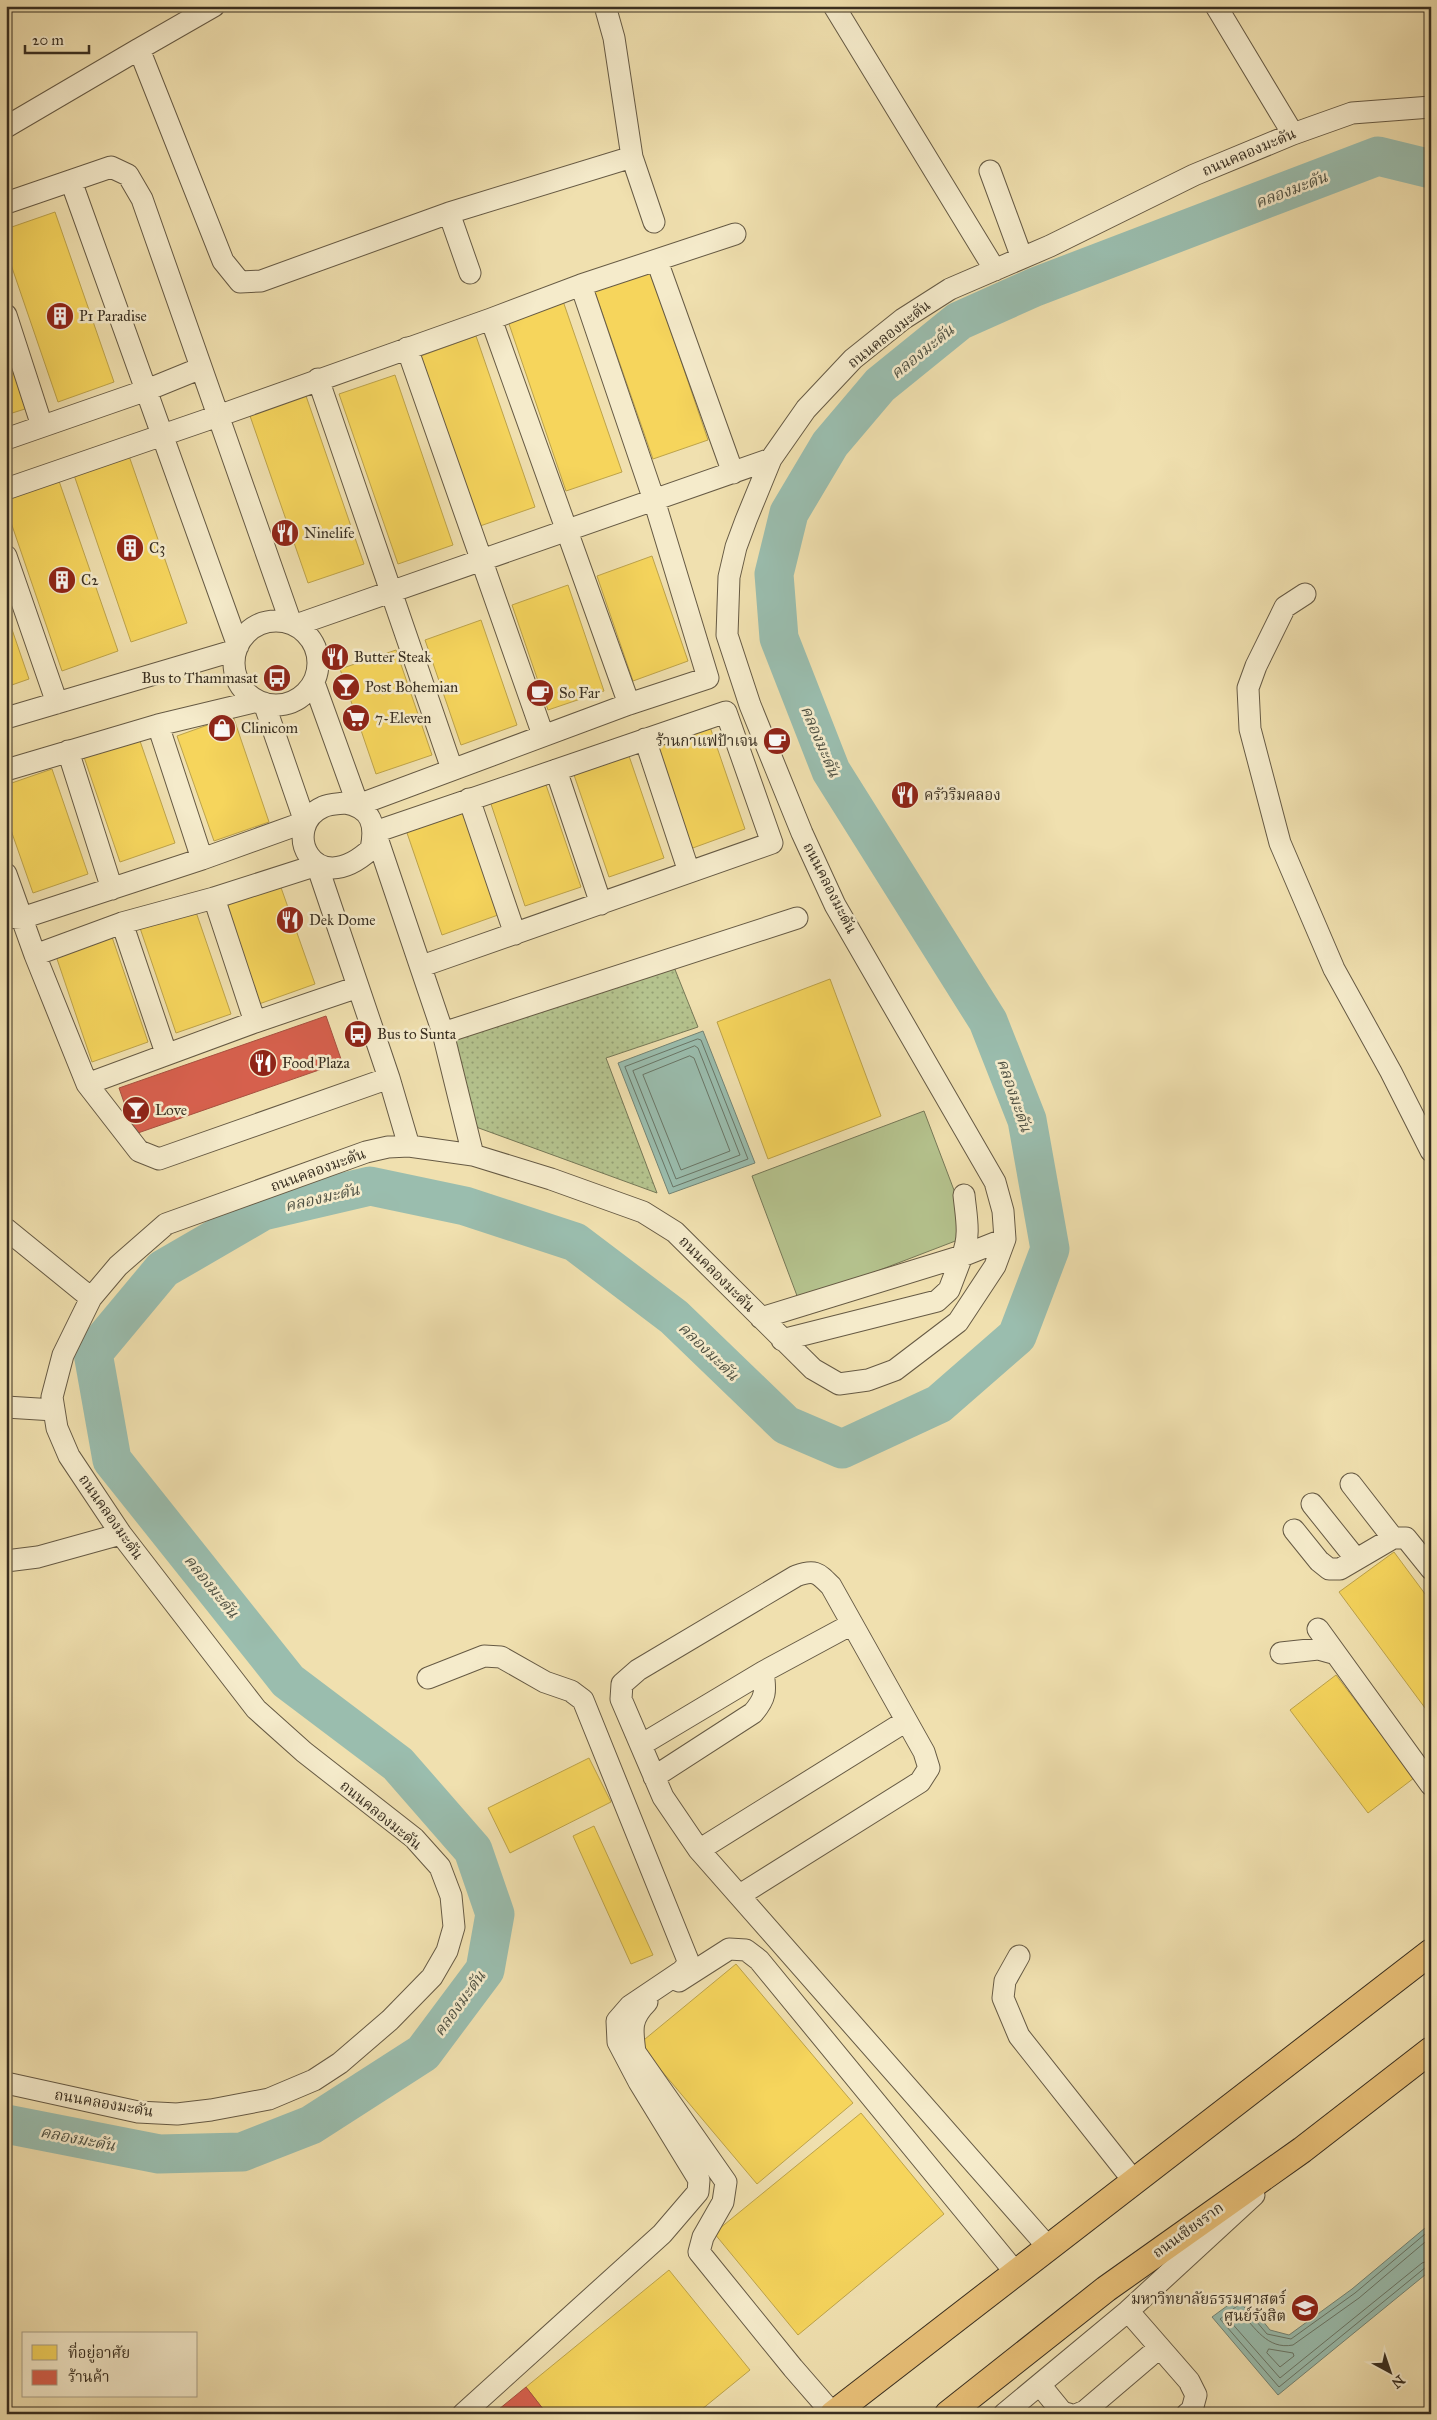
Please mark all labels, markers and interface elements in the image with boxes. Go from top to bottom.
scale bar [25,22,89,54]
text: 20 m [32,31,64,49]
street label: ถนนคลองมะดัน [1199,124,1299,180]
water label: คลองมะดัน [1252,167,1330,212]
street label: ถนนคลองมะดัน [844,296,934,372]
building icon: P1 Paradise [45,301,75,331]
place label: P1 Paradise [79,307,147,325]
water label: คลองมะดัน [886,320,958,382]
restaurant icon: Ninelife [270,518,300,548]
place label: Ninelife [304,524,355,542]
building icon: C3 [115,533,145,563]
place label: C3 [149,539,165,557]
building icon: C2 [47,565,77,595]
place label: C2 [81,571,99,589]
restaurant icon: Butter Steak [320,642,350,672]
place label: Butter Steak [354,648,431,666]
bus stop icon: Bus to Thammasat [262,663,292,693]
place label: Bus to Thammasat [142,669,259,687]
bar icon: Post Bohemian [331,672,361,702]
place label: Post Bohemian [365,678,458,696]
cafe icon: So Far [525,678,555,708]
place label: So Far [559,684,600,702]
supermarket icon: 7-Eleven [341,703,371,733]
water label: คลองมะดัน [797,703,844,780]
place label: 7-Eleven [375,709,431,727]
shop icon: Clinicom [207,713,237,743]
place label: Clinicom [241,719,299,737]
cafe icon: ร้านกาแฟป้าเจน [762,726,792,756]
place label: ร้านกาแฟป้าเจน [656,732,758,750]
restaurant icon: ครัวริมคลอง [890,780,920,810]
place label: ครัวริมคลอง [924,786,1001,804]
street label: ถนนคลองมะดัน [799,839,861,937]
restaurant icon: Dek Dome [275,905,305,935]
place label: Dek Dome [309,911,376,929]
bus stop icon: Bus to Sunta [343,1019,373,1049]
place label: Bus to Sunta [377,1025,457,1043]
restaurant icon: Food Plaza [248,1048,278,1078]
place label: Food Plaza [282,1054,350,1072]
water label: คลองมะดัน [993,1056,1036,1135]
bar icon: Love [121,1095,151,1125]
place label: Love [155,1101,187,1119]
street label: ถนนคลองมะดัน [268,1144,368,1196]
water label: คลองมะดัน [283,1179,361,1215]
street label: ถนนคลองมะดัน [675,1232,759,1316]
water label: คลองมะดัน [675,1318,743,1385]
street label: ถนนคลองมะดัน [75,1471,147,1563]
water label: คลองมะดัน [180,1551,243,1622]
street label: ถนนคลองมะดัน [336,1776,426,1854]
water label: คลองมะดัน [429,1967,490,2040]
street label: ถนนคลองมะดัน [53,2085,155,2121]
water label: คลองมะดัน [39,2122,117,2155]
street label: ถนนเชียงราก [1149,2198,1227,2262]
place label: มหาวิทยาลัยธรรมศาสตร์ ศูนย์รังสิต [1131,2289,1287,2326]
school or university icon: มหาวิทยาลัยธรรมศาสตร์ ศูนย์รังสิต [1290,2293,1320,2323]
legend [22,2332,198,2398]
text: ที่อยู่อาศัย [68,2342,130,2363]
north arrow [1364,2348,1414,2398]
text: ร้านค้า [68,2368,110,2386]
text: N [1388,2371,1408,2392]

